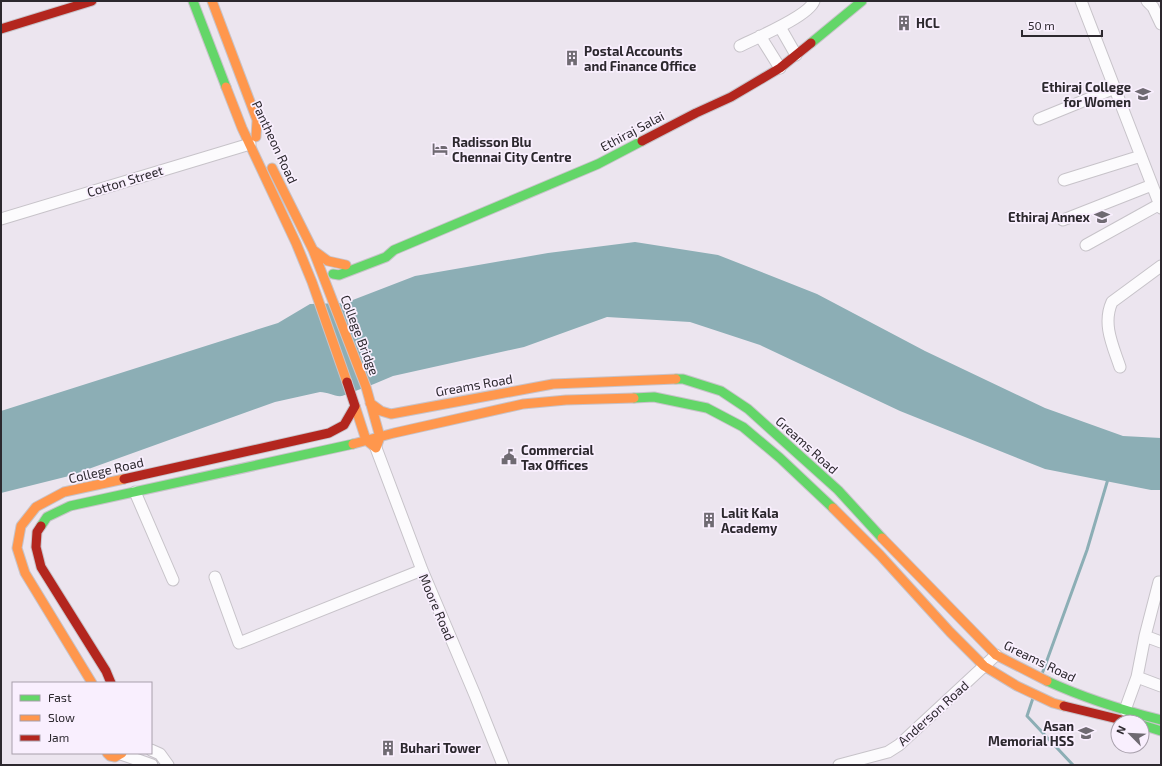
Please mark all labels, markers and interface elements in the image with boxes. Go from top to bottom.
scale bar [1022,12,1102,38]
building icon: HCL [895,14,913,32]
place label: HCL [916,15,940,31]
text: 50 m [1028,18,1055,32]
place label: Postal Accounts and Finance Office [584,43,696,74]
building icon: Postal Accounts and Finance Office [563,49,581,67]
place label: Ethiraj College for Women [1041,79,1131,110]
school or university icon: Ethiraj College for Women [1134,85,1152,103]
street label: Pantheon Road [249,98,301,186]
street label: Ethiraj Salai [597,107,667,155]
place label: Radisson Blu Chennai City Centre [452,134,572,165]
hotel icon: Radisson Blu Chennai City Centre [431,140,449,158]
street label: Cotton Street [85,162,165,200]
school or university icon: Ethiraj Annex [1093,208,1111,226]
place label: Ethiraj Annex [1008,209,1091,225]
street label: College Bridge [337,293,383,377]
street label: Greams Road [434,370,514,400]
street label: Greams Road [773,413,841,477]
place label: Commercial Tax Offices [521,442,595,473]
public building icon: Commercial Tax Offices [500,448,518,466]
street label: College Road [67,454,145,486]
place label: Lalit Kala Academy [721,505,779,536]
building icon: Lalit Kala Academy [700,511,718,529]
street label: Moore Road [416,571,458,643]
street label: Greams Road [1001,637,1079,685]
street label: Anderson Road [894,677,972,749]
legend [12,682,152,754]
text: Fast [48,690,72,704]
text: Slow [48,710,75,724]
north arrow [1110,714,1150,754]
place label: Asan Memorial HSS [988,718,1074,749]
text: N [1113,723,1128,736]
school or university icon: Asan Memorial HSS [1077,724,1095,742]
text: Jam [48,730,69,744]
building icon: Buhari Tower [379,739,397,757]
place label: Buhari Tower [400,740,481,756]

